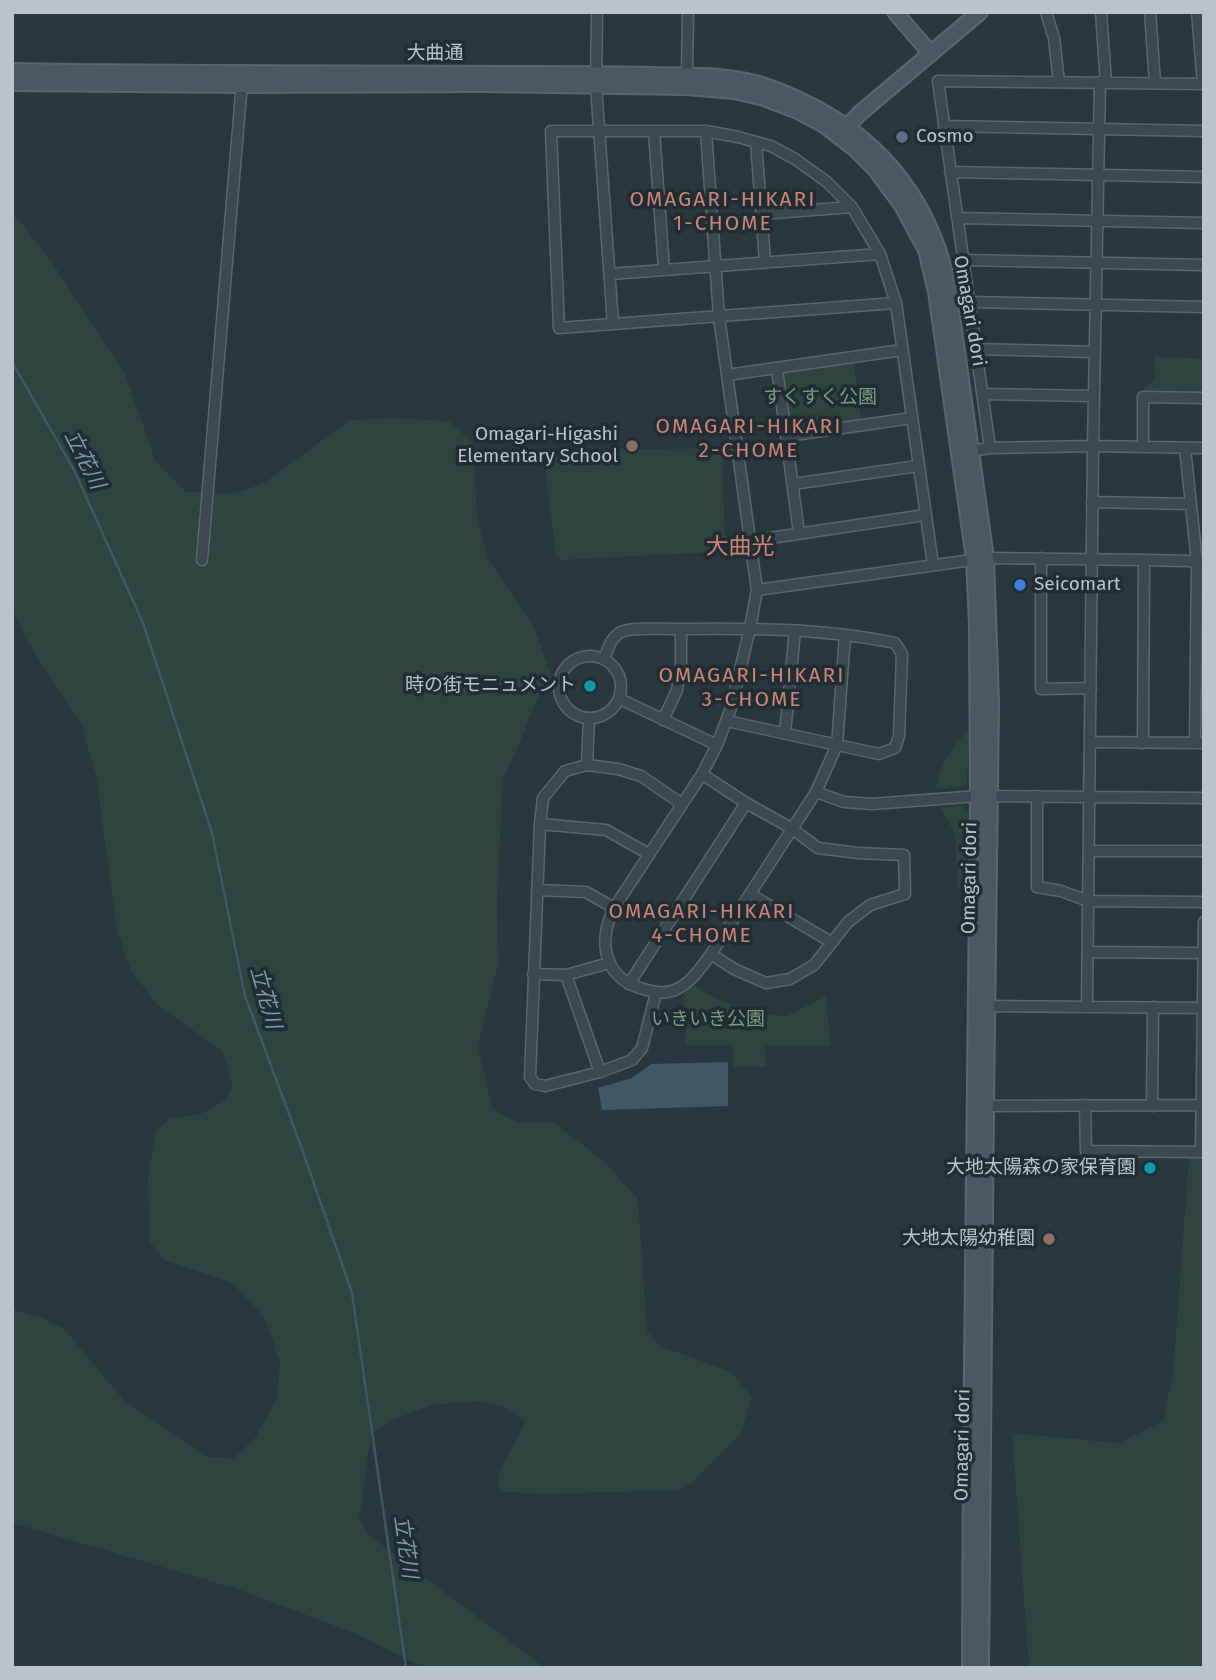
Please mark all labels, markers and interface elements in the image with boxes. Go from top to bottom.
street label: 大曲通 [407,43,463,65]
place label: Cosmo [916,126,974,148]
marker: Cosmo [894,129,910,145]
district label: OMAGARI-HIKARI 1-CHOME [631,187,815,237]
street label: Omagari dori [948,254,990,368]
park label: すくすく公園 [763,387,877,409]
district label: OMAGARI-HIKARI 2-CHOME [657,414,841,464]
place label: Omagari-Higashi Elementary School [457,424,618,468]
water label: 立花川 [58,426,110,494]
marker: Omagari-Higashi Elementary School [624,438,640,454]
district label: 大曲光 [706,534,774,562]
place label: Seicomart [1034,574,1121,596]
marker: Seicomart [1012,577,1028,593]
district label: OMAGARI-HIKARI 3-CHOME [660,663,844,713]
place label: 時の街モニュメント [405,675,576,697]
marker: 時の街モニュメント [582,678,598,694]
street label: Omagari dori [958,822,982,934]
district label: OMAGARI-HIKARI 4-CHOME [610,899,794,949]
water label: 立花川 [244,964,286,1032]
park label: いきいき公園 [651,1009,765,1031]
place label: 大地太陽森の家保育園 [946,1157,1136,1179]
marker: 大地太陽森の家保育園 [1142,1160,1158,1176]
place label: 大地太陽幼稚園 [902,1228,1035,1250]
marker: 大地太陽幼稚園 [1041,1231,1057,1247]
street label: Omagari dori [951,1389,975,1501]
water label: 立花川 [388,1514,422,1580]

